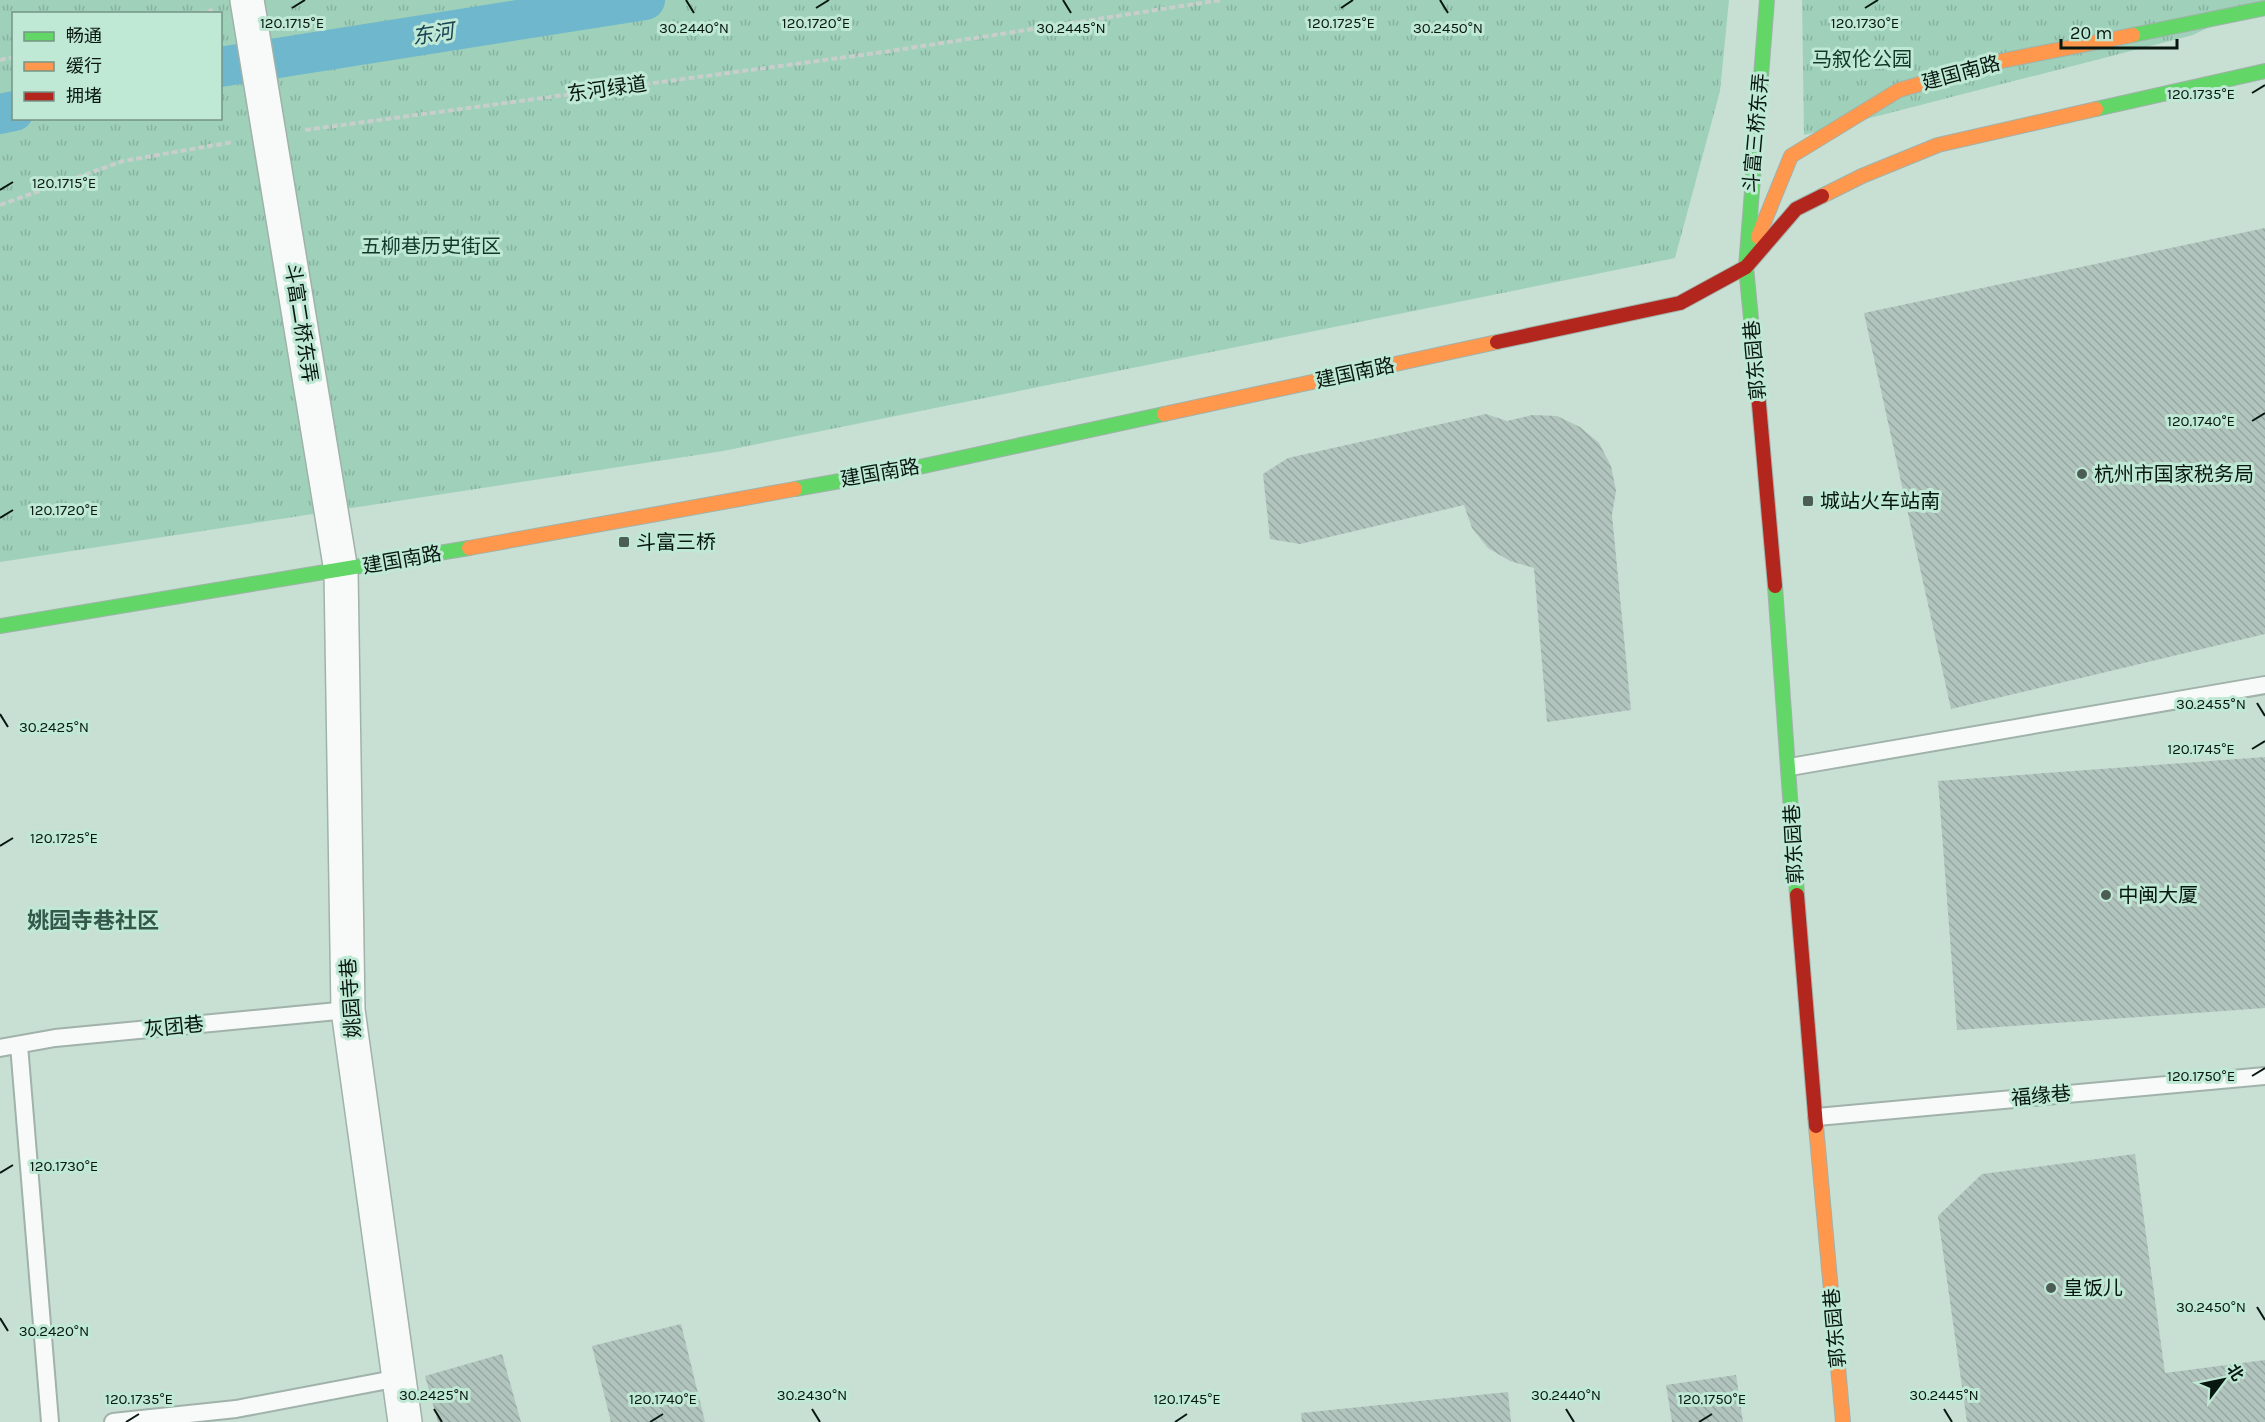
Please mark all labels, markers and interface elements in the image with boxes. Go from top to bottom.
legend [12,12,222,120]
scale bar [2061,12,2176,50]
text: 120.1715°E [260,14,324,32]
text: 120.1720°E [782,14,850,32]
text: 120.1725°E [1307,14,1375,32]
text: 120.1730°E [1831,14,1899,32]
water label: 东河 [410,18,460,49]
text: 30.2440°N [659,19,729,37]
text: 30.2445°N [1036,19,1106,37]
text: 30.2450°N [1413,19,1483,37]
text: 20 m [2070,22,2112,44]
text: 畅通 [66,25,102,47]
park label: 马叙伦公园 [1812,48,1912,71]
street label: 建国南路 [1919,52,2003,94]
text: 缓行 [66,55,102,77]
street label: 东河绿道 [566,72,648,106]
street label: 斗富三桥东弄 [1739,72,1773,194]
text: 拥堵 [66,85,102,107]
text: 120.1735°E [2167,85,2235,103]
text: 120.1715°E [32,174,96,192]
park label: 五柳巷历史街区 [361,235,501,258]
street label: 斗富二桥东弄 [280,262,322,384]
street label: 郭东园巷 [1740,319,1770,401]
street label: 建国南路 [1313,353,1397,393]
text: 120.1740°E [2167,412,2235,430]
street label: 建国南路 [839,455,921,491]
place label: 杭州市国家税务局 [2094,463,2254,486]
marker: 杭州市国家税务局 [2075,467,2089,481]
place label: 城站火车站南 [1820,490,1940,513]
marker: 城站火车站南 [1801,494,1815,508]
text: 120.1720°E [30,501,98,519]
place label: 斗富三桥 [636,531,716,554]
marker: 斗富三桥 [617,535,631,549]
street label: 建国南路 [361,542,443,578]
text: 30.2455°N [2176,695,2246,713]
text: 30.2425°N [19,718,89,736]
text: 120.1745°E [2167,740,2235,758]
street label: 郭东园巷 [1780,803,1808,885]
text: 120.1725°E [30,829,98,847]
place label: 中闽大厦 [2118,884,2198,907]
marker: 中闽大厦 [2099,888,2113,902]
district label: 姚园寺巷社区 [27,908,159,934]
street label: 姚园寺巷 [337,957,365,1039]
street label: 灰团巷 [143,1012,205,1042]
text: 120.1750°E [2167,1067,2235,1085]
street label: 福缘巷 [2010,1082,2072,1110]
text: 120.1730°E [30,1157,98,1175]
place label: 皇饭儿 [2063,1277,2123,1300]
marker: 皇饭儿 [2044,1281,2058,1295]
street label: 郭东园巷 [1820,1287,1850,1369]
text: 30.2450°N [2176,1298,2246,1316]
text: 30.2420°N [19,1322,89,1340]
north arrow [2193,1350,2253,1410]
text: 北 [2223,1360,2248,1384]
text: 30.2425°N [399,1386,469,1404]
text: 30.2430°N [777,1386,847,1404]
text: 30.2440°N [1531,1386,1601,1404]
text: 30.2445°N [1909,1386,1979,1404]
text: 120.1735°E [105,1390,173,1408]
text: 120.1740°E [629,1390,697,1408]
text: 120.1745°E [1153,1390,1221,1408]
text: 120.1750°E [1678,1390,1746,1408]

